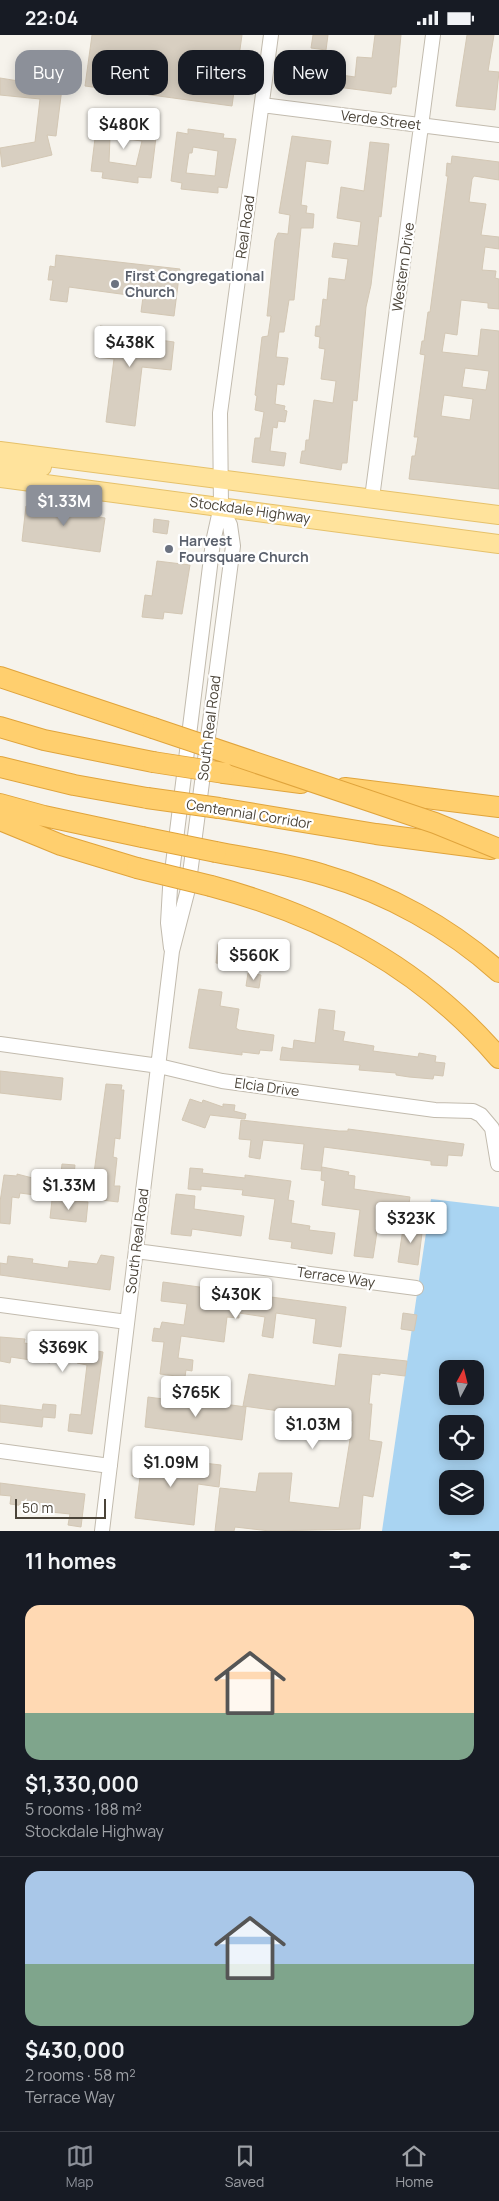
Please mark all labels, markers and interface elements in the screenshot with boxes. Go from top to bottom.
text: 22:04 [25,5,78,31]
chip: Buy [15,50,82,95]
chip: Rent [92,50,168,95]
chip: Filters [178,50,264,95]
chip: New [274,50,346,95]
street label: Verde Street [340,105,423,134]
pin: $480K [89,107,159,150]
text: $480K [99,113,149,135]
street label: Real Road [231,194,258,260]
street label: Western Drive [387,221,418,313]
place label: First Congregational Church [125,266,264,301]
marker: First Congregational Church [109,278,121,290]
pin: $438K [95,325,165,368]
text: $438K [105,331,155,353]
pin: $1.33M [23,485,105,527]
text: $1.33M [37,490,91,512]
street label: Stockdale Highway [189,492,312,527]
place label: Harvest Foursquare Church [179,531,309,566]
marker: Harvest Foursquare Church [163,543,175,555]
street label: South Real Road [193,674,224,782]
street label: Centennial Corridor [185,794,313,833]
pin: $560K [219,939,289,981]
text: $560K [229,944,279,966]
street label: Elcia Drive [233,1073,301,1100]
pin: $1.33M [28,1169,110,1211]
text: $1.33M [42,1174,96,1196]
street label: South Real Road [121,1187,152,1295]
pin: $323K [376,1201,446,1244]
text: $323K [387,1207,435,1229]
street label: Terrace Way [296,1262,377,1291]
pin: $430K [201,1277,271,1320]
text: $430K [211,1283,261,1305]
pin: $369K [28,1331,98,1373]
text: $369K [38,1336,88,1358]
north arrow [439,1360,484,1405]
map controls [439,1360,484,1515]
pin: $765K [161,1375,231,1418]
text: $765K [172,1381,220,1403]
pin: $1.03M [272,1407,354,1450]
text: $1.03M [286,1413,340,1435]
button: locate [439,1415,484,1460]
pin: $1.09M [130,1445,212,1488]
text: $1.09M [143,1451,199,1473]
button: layers [439,1470,484,1515]
scale bar [15,1496,106,1519]
text: 50 m [22,1498,53,1517]
text: 11 homes [25,1547,116,1575]
icon: filters [446,1547,474,1575]
icon: home [205,1638,295,1728]
text: $1,330,000 [25,1770,139,1798]
text: 5 rooms · 188 m² [25,1798,142,1820]
text: Stockdale Highway [25,1820,164,1842]
icon: home [205,1903,295,1993]
text: $430,000 [25,2036,125,2064]
text: 2 rooms · 58 m² [25,2064,136,2086]
text: Terrace Way [25,2086,115,2108]
tab: Map [66,2142,94,2191]
tab: Saved [225,2142,264,2191]
tab: Home [396,2142,433,2191]

